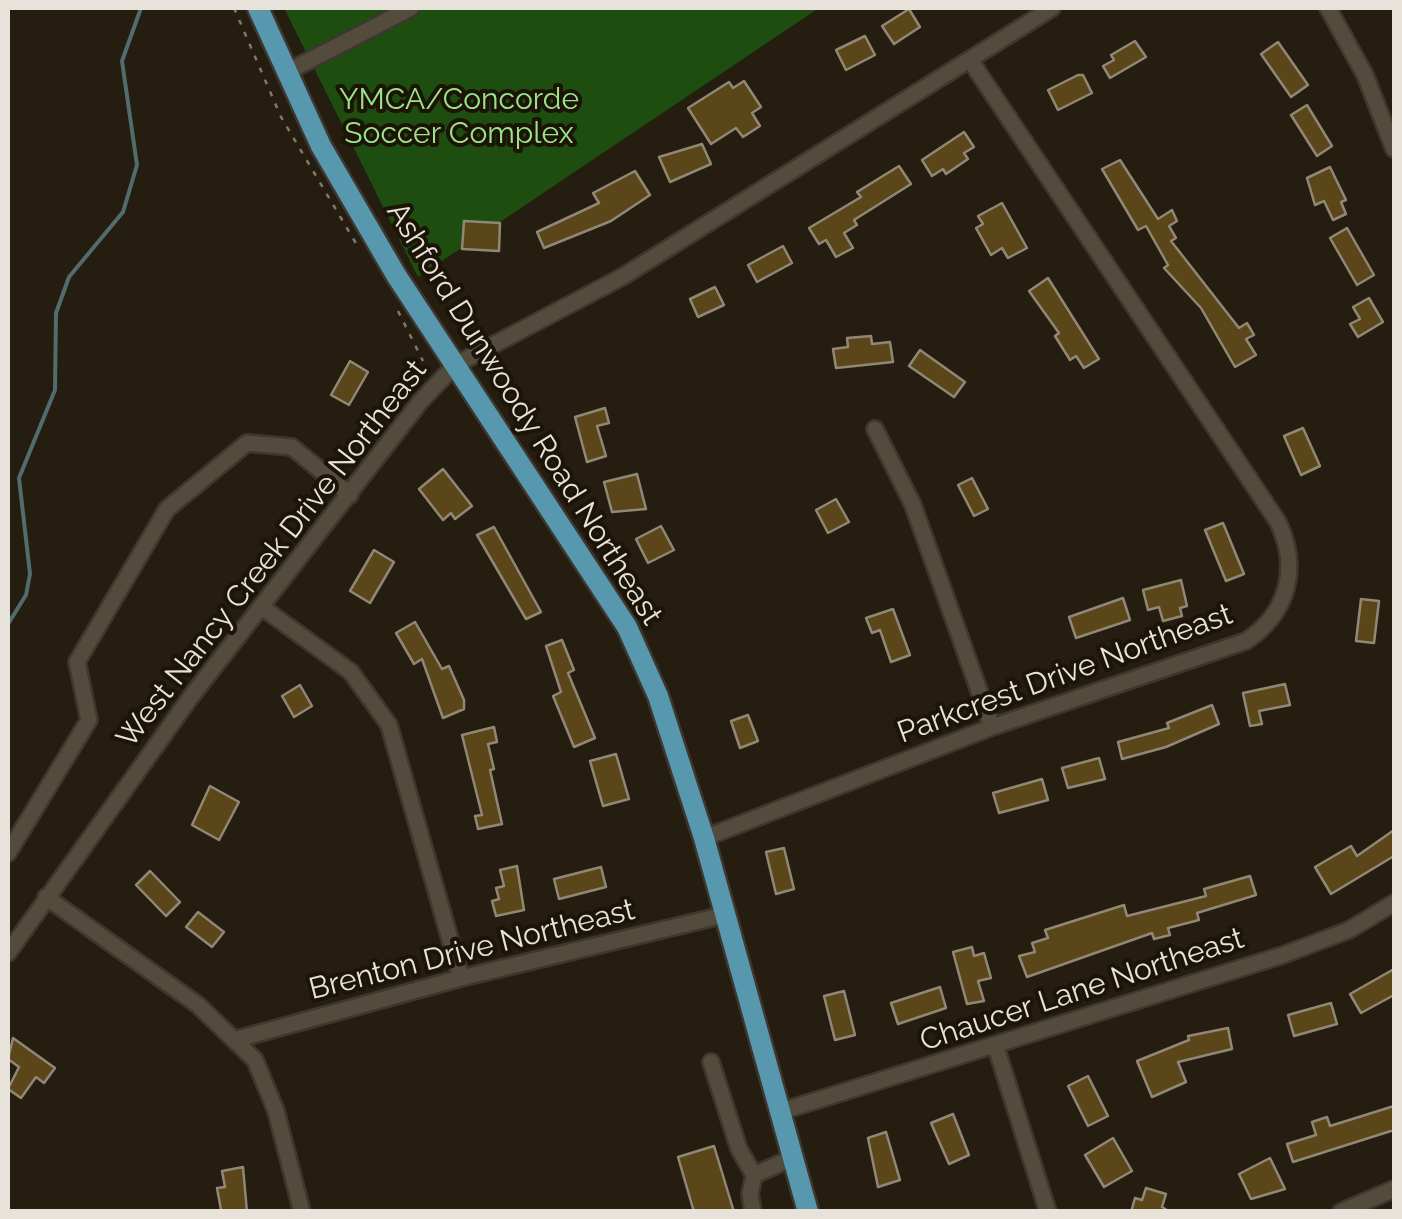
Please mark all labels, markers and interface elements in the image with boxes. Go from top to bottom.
park label: YMCA/Concorde Soccer Complex [339,82,579,152]
street label: Ashford Dunwoody Road Northeast [379,196,669,632]
street label: West Nancy Creek Drive Northeast [109,353,435,755]
street label: Parkcrest Drive Northeast [893,597,1237,751]
street label: Brenton Drive Northeast [305,892,639,1008]
street label: Chaucer Lane Northeast [916,921,1248,1059]

